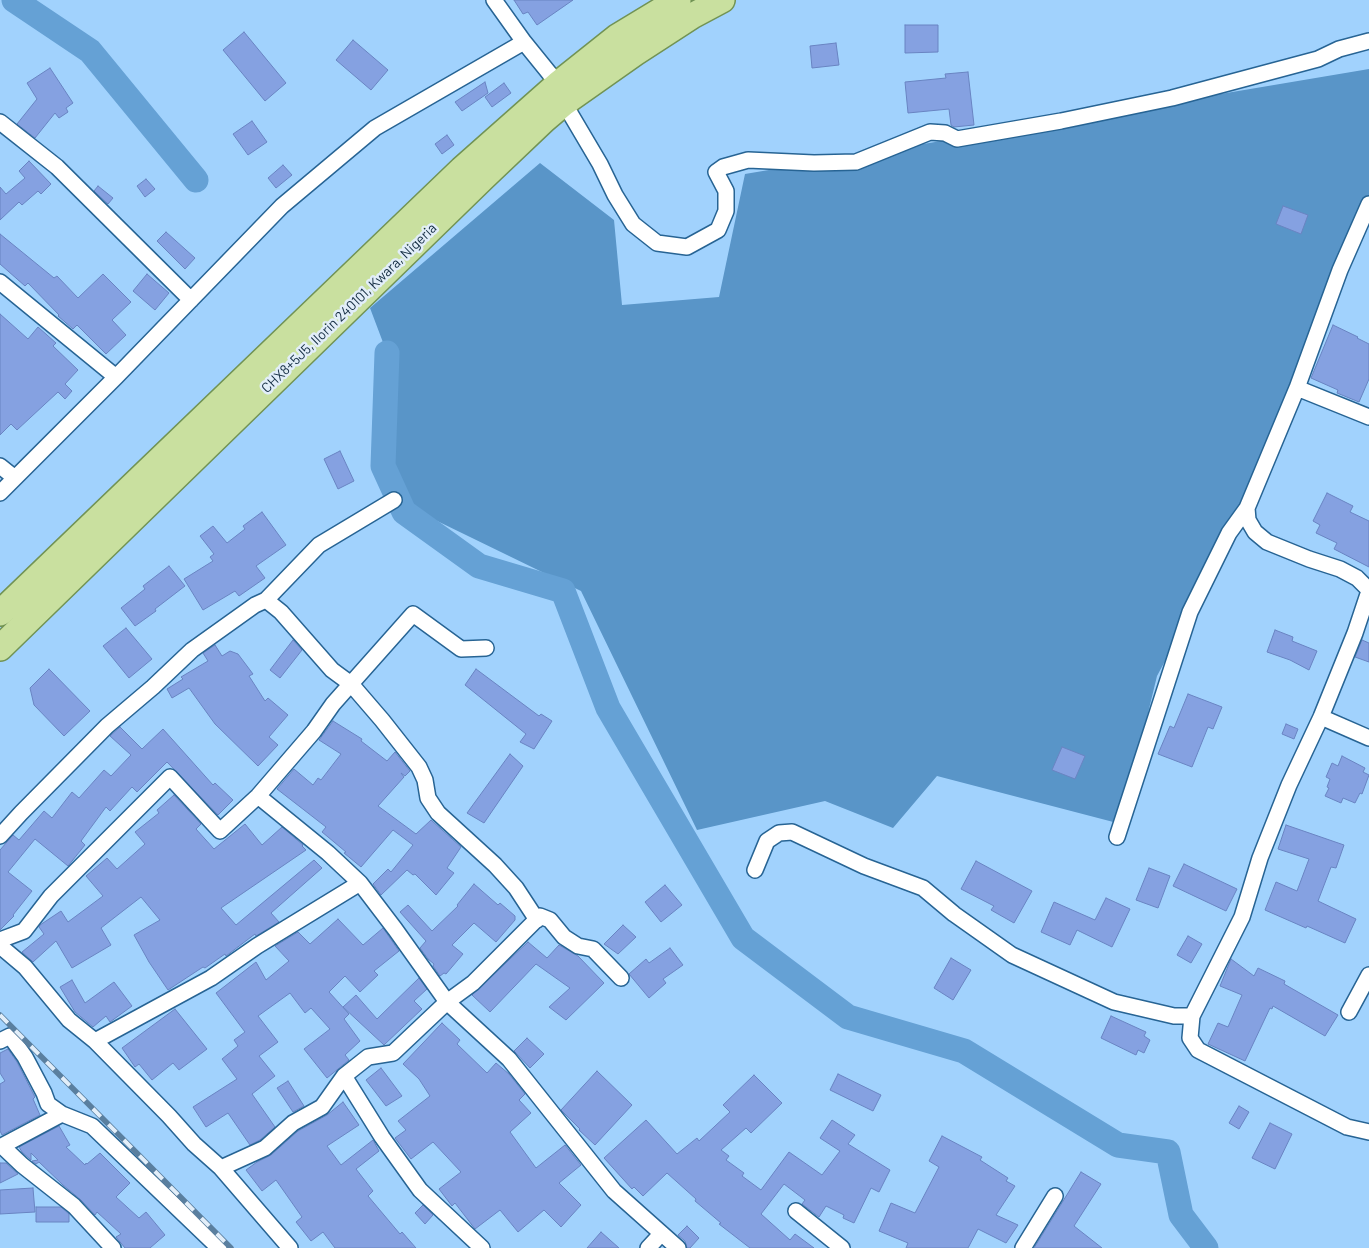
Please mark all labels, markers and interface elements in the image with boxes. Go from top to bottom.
street label: CHX8+5J5, Ilorin 240101, Kwara, Nigeria [258,220,440,396]

